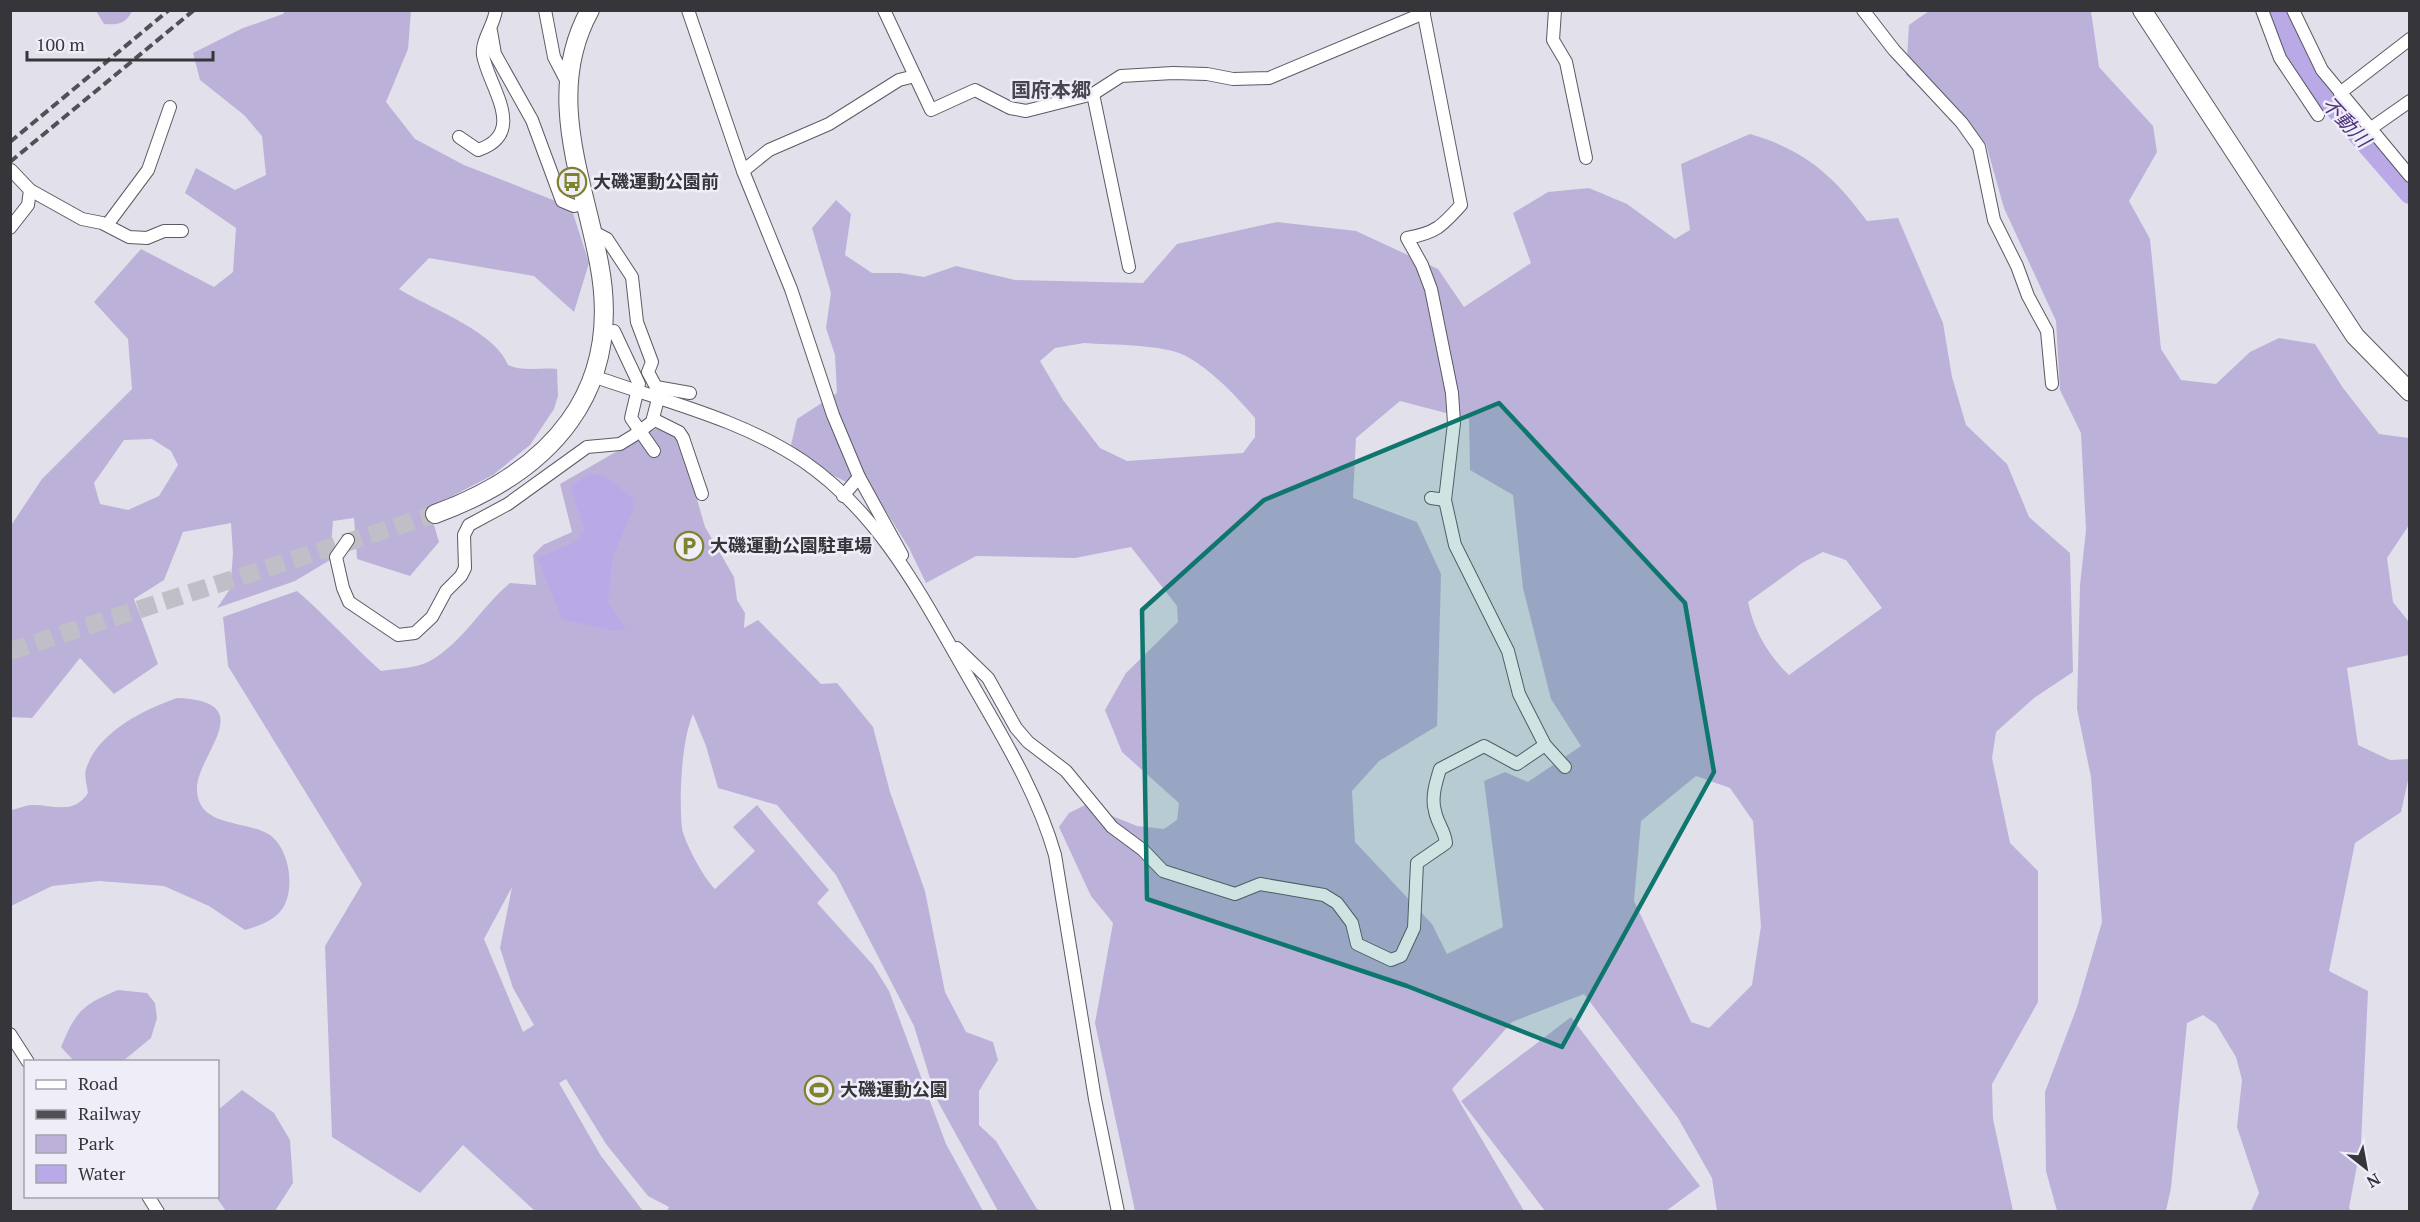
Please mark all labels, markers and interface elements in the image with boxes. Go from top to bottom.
scale bar [27,24,213,62]
text: 100 m [36,32,85,56]
district label: 国府本郷 [1011,76,1091,103]
water label: 不動川 [2316,91,2378,154]
bus stop icon: 大磯運動公園前 [556,166,588,198]
place label: 大磯運動公園前 [593,169,719,193]
parking icon: 大磯運動公園駐車場 [673,530,705,562]
place label: 大磯運動公園駐車場 [710,533,872,557]
legend [24,1060,219,1198]
text: Road [78,1071,118,1095]
sports icon: 大磯運動公園 [803,1074,835,1106]
place label: 大磯運動公園 [840,1077,948,1101]
text: Railway [78,1101,142,1125]
text: Park [78,1131,115,1155]
north arrow [2336,1138,2396,1198]
text: Water [78,1161,125,1185]
text: N [2363,1168,2385,1193]

